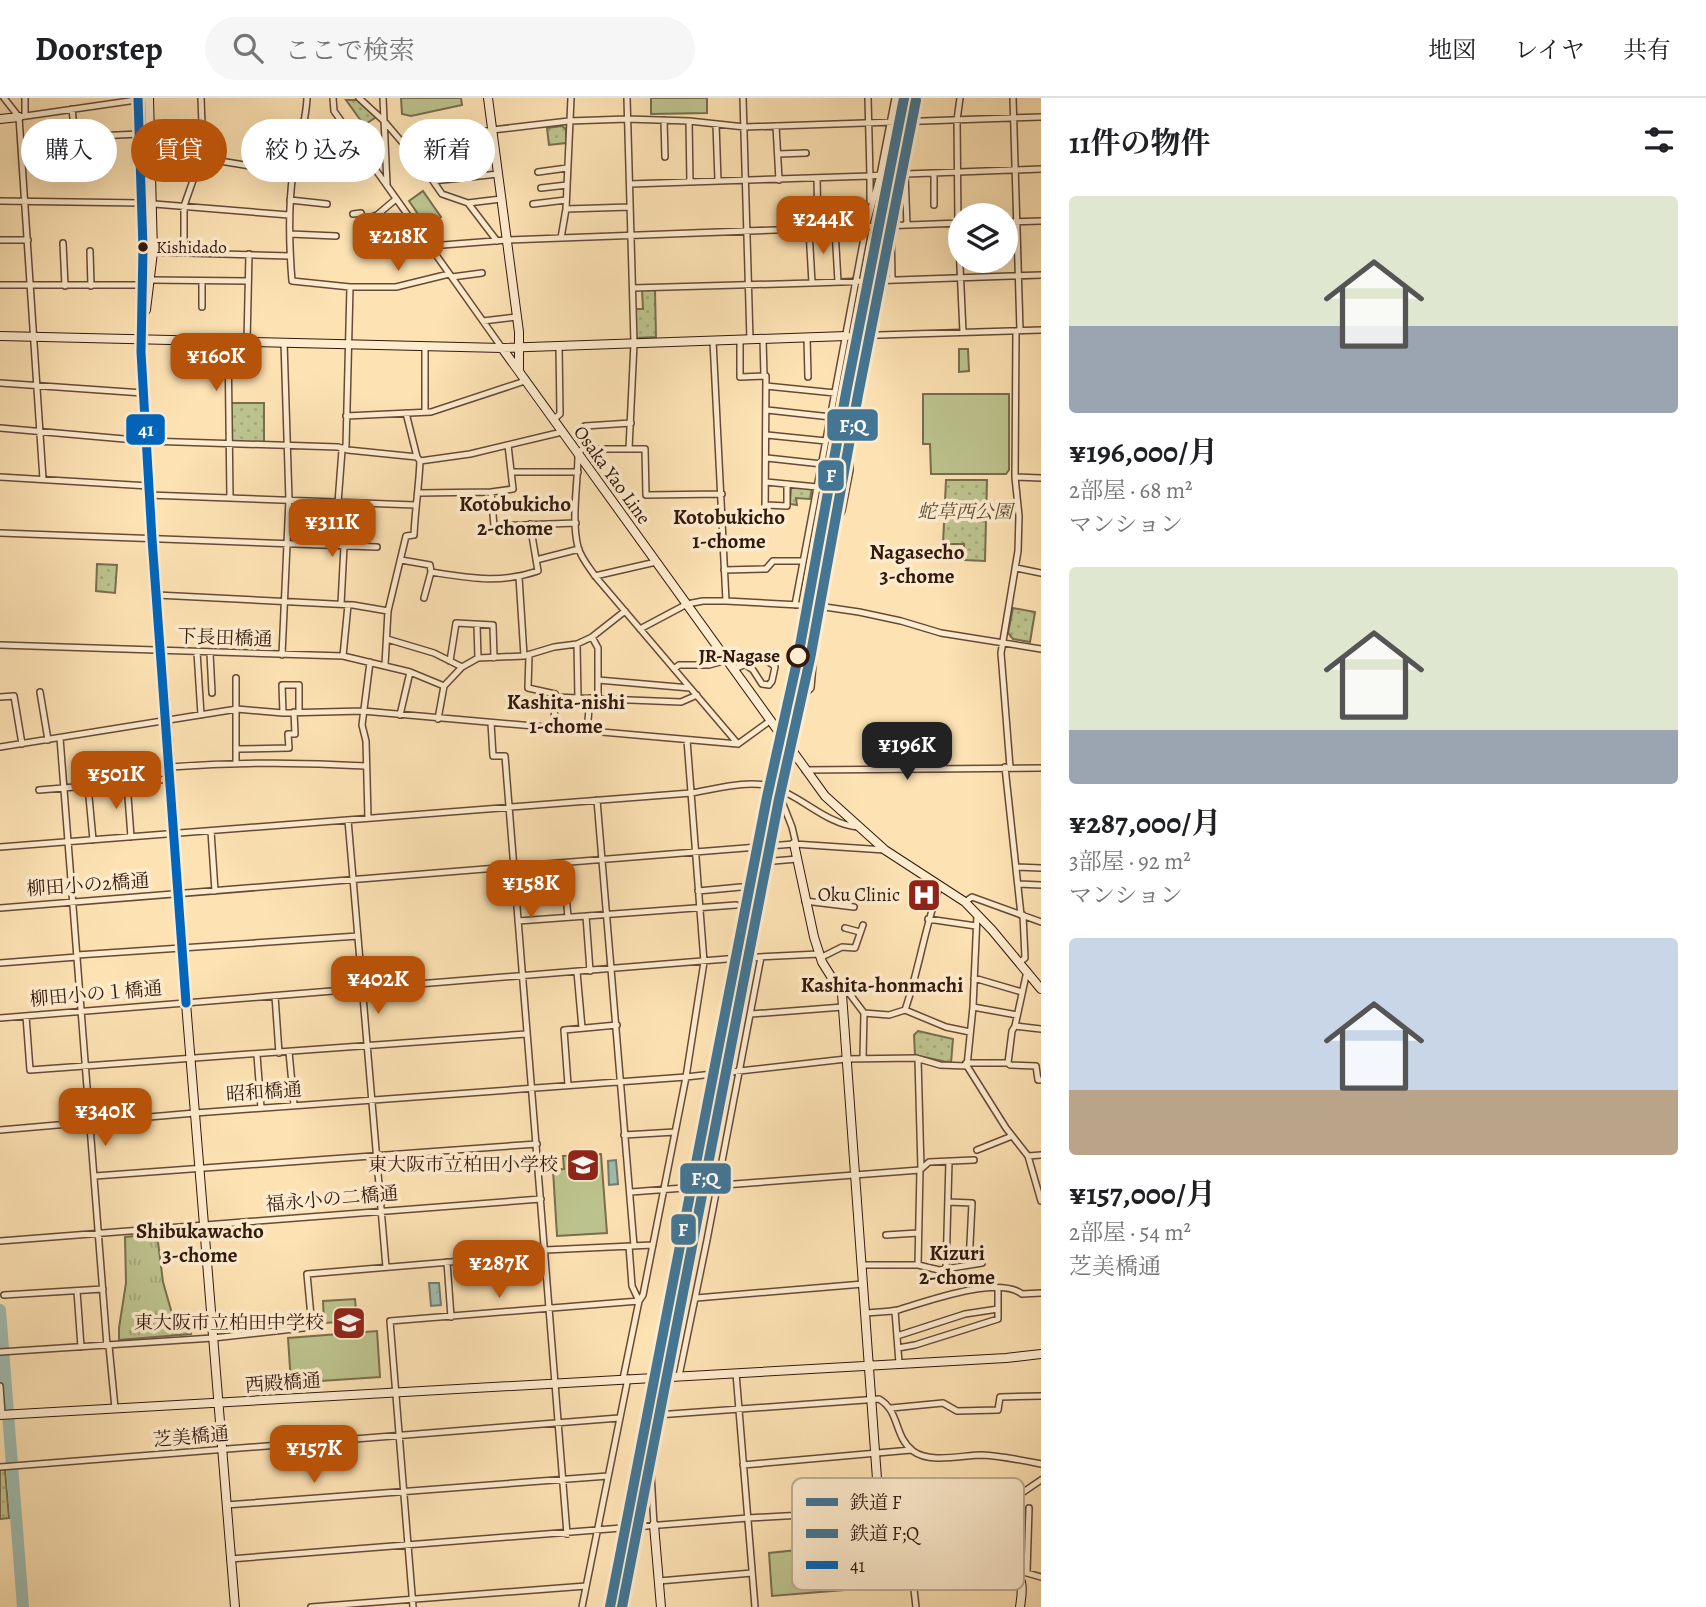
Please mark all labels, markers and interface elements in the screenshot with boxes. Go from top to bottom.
search box [205,17,695,80]
text: Doorstep [35,26,163,71]
icon: search [229,29,267,67]
text: ここで検索 [285,33,415,68]
text: 地図 [1428,34,1476,66]
text: レイヤ [1514,34,1585,66]
text: 共有 [1623,34,1671,66]
chip: 購入 [21,119,117,182]
chip: 賃貸 [131,119,227,182]
chip: 絞り込み [241,119,385,182]
chip: 新着 [399,119,495,182]
icon: filters [1640,121,1678,159]
text: 11件の物件 [1069,123,1210,163]
pin: ¥244K [774,197,872,256]
text: ¥244K [792,203,854,234]
map controls [948,203,1018,273]
button: layers [948,203,1018,273]
pin: ¥218K [349,214,447,273]
text: ¥218K [369,220,427,251]
place label: Kishidado [156,236,227,259]
marker: Kishidado [136,240,150,254]
icon: home [1311,241,1437,367]
pin: ¥160K [167,334,265,393]
text: ¥160K [187,340,245,371]
line badge: F;Q [826,408,879,442]
line badge: 41 [125,413,166,446]
text: F;Q [839,413,870,439]
text: 41 [138,417,154,443]
street label: Osaka Yao Line [567,420,657,530]
text: ¥196,000/月 [1069,432,1218,472]
line badge: F [817,459,845,492]
text: F [826,463,837,489]
text: 2部屋 · 68 m² [1069,475,1193,506]
district label: Kotobukicho 2-chome [459,490,571,542]
park label: 蛇草西公園 [917,499,1015,525]
pin: ¥311K [283,500,381,559]
district label: Kotobukicho 1-chome [673,503,785,555]
text: ¥311K [305,506,359,537]
text: マンション [1069,509,1183,540]
district label: Nagasecho 3-chome [869,538,965,590]
icon: home [1311,612,1437,738]
street label: 下長田橋通 [177,623,273,653]
place label: JR-Nagase [699,643,780,669]
marker: JR-Nagase [787,645,809,667]
district label: Kashita-nishi 1-chome [507,688,625,740]
pin: ¥196K [858,722,956,782]
text: ¥196K [878,729,936,760]
pin: ¥501K [67,752,165,811]
text: ¥501K [87,758,145,789]
text: ¥287,000/月 [1069,803,1221,843]
text: 3部屋 · 92 m² [1069,846,1191,877]
pin: ¥158K [482,860,580,920]
text: ¥158K [502,867,560,898]
street label: 柳田小の2橋通 [26,868,150,902]
hospital icon: Oku Clinic [905,876,943,914]
text: マンション [1069,880,1183,911]
place label: Oku Clinic [818,882,900,908]
pin: ¥402K [329,956,427,1016]
text: ¥402K [347,963,409,994]
district label: Kashita-honmachi [801,971,963,999]
street label: 柳田小の１橋通 [29,975,163,1013]
icon: home [1311,983,1437,1109]
street label: 昭和橋通 [225,1076,303,1108]
pin: ¥340K [56,1088,154,1148]
text: ¥340K [75,1095,135,1126]
school or university icon: 東大阪市立柏田小学校 [564,1146,602,1184]
place label: 東大阪市立柏田小学校 [368,1152,558,1178]
line badge: F;Q [679,1162,732,1195]
text: F;Q [691,1166,722,1192]
text: ¥157,000/月 [1069,1174,1216,1214]
street label: 福永小の二橋通 [265,1180,399,1218]
line badge: F [670,1213,697,1246]
district label: Shibukawacho 3-chome [136,1217,264,1269]
text: F [678,1217,689,1243]
text: 2部屋 · 54 m² [1069,1217,1191,1248]
district label: Kizuri 2-chome [919,1239,995,1291]
pin: ¥287K [450,1240,548,1300]
text: ¥287K [469,1247,529,1278]
text: 芝美橋通 [1069,1251,1161,1282]
school or university icon: 東大阪市立柏田中学校 [330,1304,368,1342]
place label: 東大阪市立柏田中学校 [134,1310,324,1336]
street label: 西殿橋通 [244,1367,322,1399]
street label: 芝美橋通 [152,1421,230,1453]
pin: ¥157K [265,1426,363,1485]
text: ¥157K [286,1432,342,1463]
legend [792,1478,1024,1590]
text: 鉄道 F [850,1490,902,1516]
text: 鉄道 F;Q [850,1521,922,1547]
text: 41 [850,1553,866,1579]

